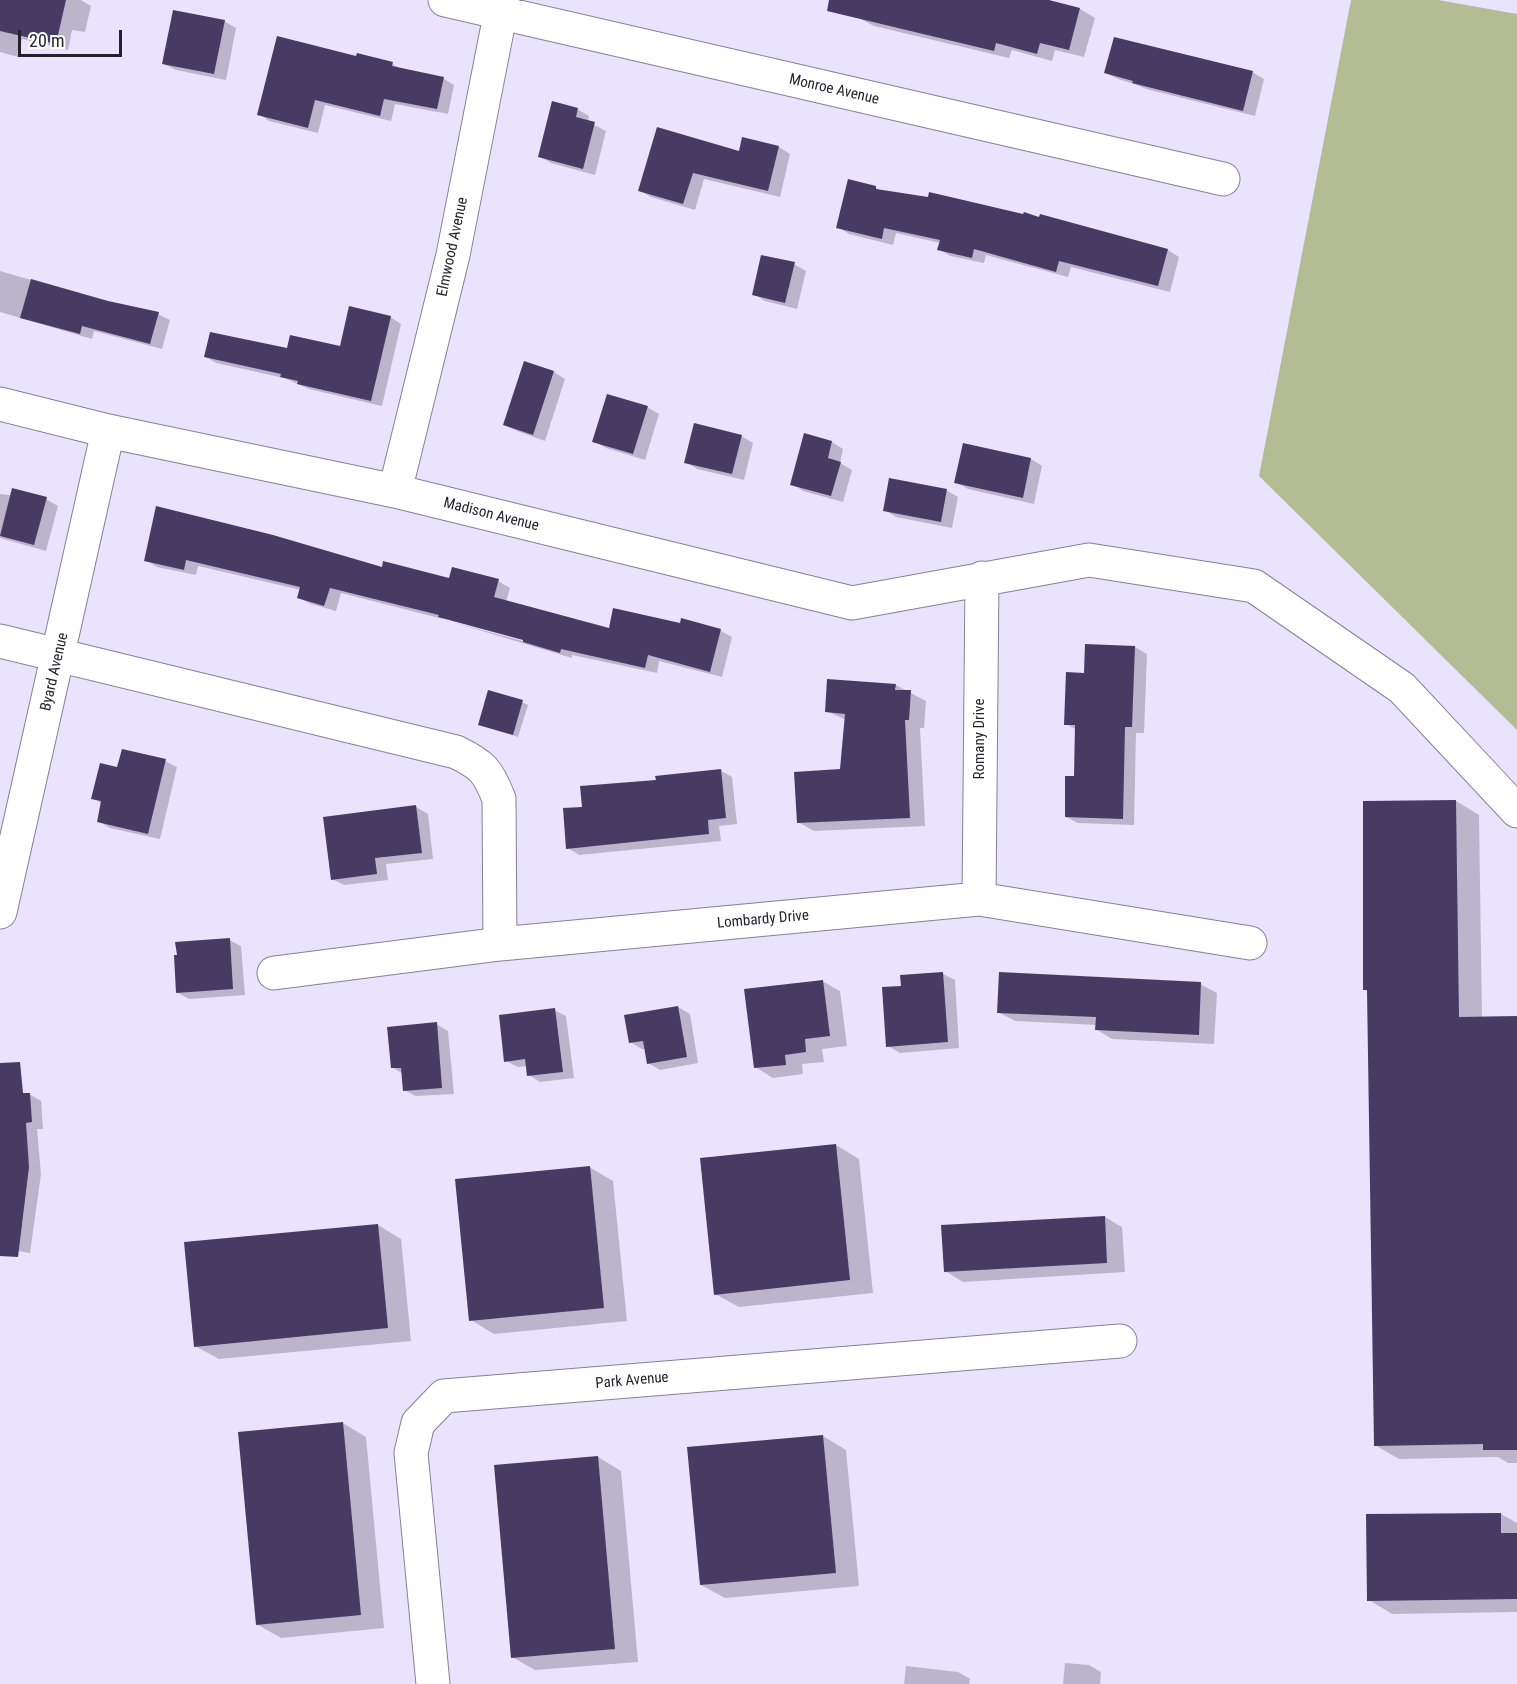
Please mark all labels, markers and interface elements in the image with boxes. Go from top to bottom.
scale bar [21,18,124,56]
text: 20 m [29,30,64,51]
street label: Monroe Avenue [787,71,881,109]
street label: Elmwood Avenue [434,196,472,298]
street label: Madison Avenue [441,494,541,536]
street label: Byard Avenue [37,631,73,713]
street label: Romany Drive [971,699,989,779]
street label: Lombardy Drive [716,907,810,933]
street label: Park Avenue [595,1369,669,1393]

